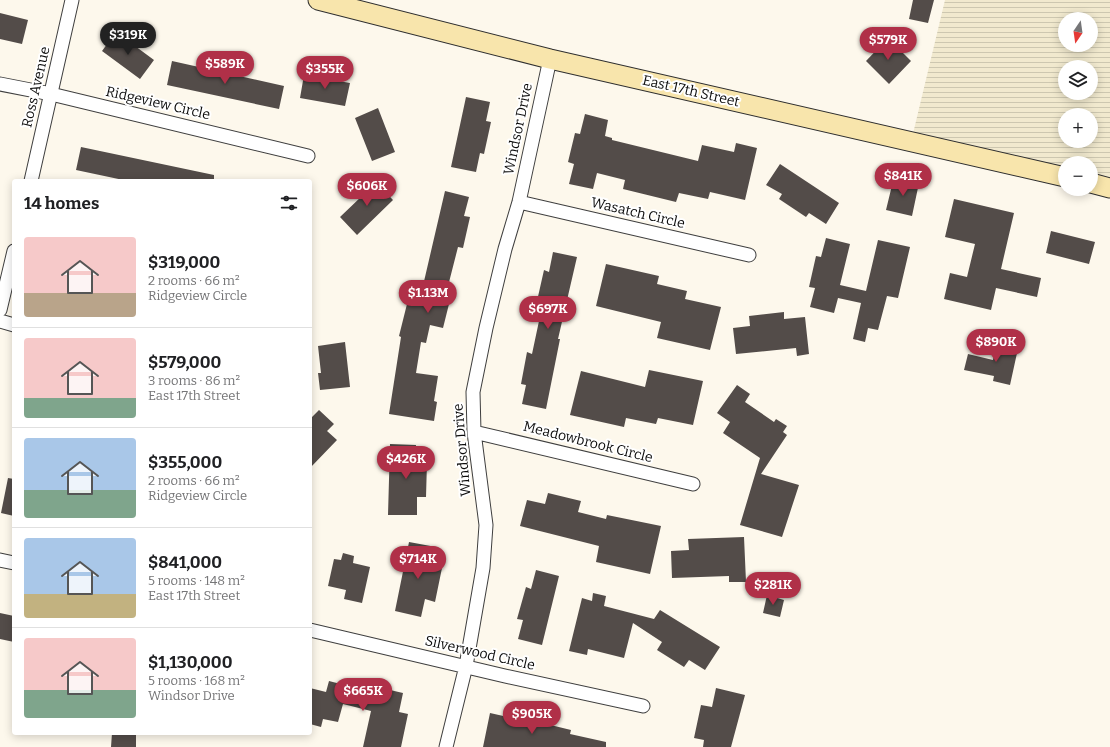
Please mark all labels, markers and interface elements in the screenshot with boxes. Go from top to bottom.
north arrow [1058,12,1098,52]
map controls [1058,12,1098,196]
pin: $319K [100,22,156,56]
text: $319K [109,27,147,42]
pin: $579K [860,27,916,61]
text: $579K [869,32,907,47]
street label: Ross Avenue [18,45,54,129]
pin: $589K [197,51,253,85]
text: $589K [205,56,245,71]
pin: $355K [297,56,353,90]
button: layers [1058,60,1098,100]
text: $355K [306,61,344,76]
street label: East 17th Street [641,72,741,110]
street label: Windsor Drive [500,82,536,176]
street label: Ridgeview Circle [104,83,212,123]
button: + [1058,108,1098,148]
button: − [1058,156,1098,196]
pin: $841K [875,163,931,197]
text: $841K [884,168,922,183]
pin: $606K [339,173,395,207]
text: $606K [347,178,387,193]
icon: filters [278,192,300,214]
text: 14 homes [24,193,99,214]
street label: Wasatch Circle [589,194,687,232]
text: $319,000 [148,252,220,273]
icon: home [56,253,104,301]
text: 2 rooms · 66 m² [148,273,240,288]
pin: $1.13M [395,280,461,314]
text: $1.13M [408,285,448,300]
text: Ridgeview Circle [148,288,247,303]
pin: $697K [520,296,576,330]
text: $697K [528,301,568,316]
pin: $890K [968,329,1024,363]
text: $890K [976,334,1017,349]
text: $579,000 [148,352,221,373]
icon: home [56,354,104,402]
text: 3 rooms · 86 m² [148,373,240,388]
text: East 17th Street [148,388,240,403]
street label: Windsor Drive [449,403,475,497]
street label: Meadowbrook Circle [522,418,654,466]
pin: $426K [378,446,434,480]
text: $426K [386,451,426,466]
text: $355,000 [148,452,222,473]
icon: home [56,454,104,502]
text: 2 rooms · 66 m² [148,473,240,488]
text: Ridgeview Circle [148,488,247,503]
pin: $714K [390,546,446,580]
text: $714K [399,551,437,566]
text: $841,000 [148,552,222,573]
icon: home [56,554,104,602]
pin: $281K [745,572,801,606]
text: 5 rooms · 148 m² [148,573,245,588]
text: $281K [754,577,792,592]
text: East 17th Street [148,588,240,603]
street label: Silverwood Circle [423,632,537,674]
text: $1,130,000 [148,652,232,673]
icon: home [56,654,104,702]
text: 5 rooms · 168 m² [148,673,245,688]
pin: $665K [335,678,391,712]
text: $665K [343,683,383,698]
text: Windsor Drive [148,688,235,703]
pin: $905K [504,701,560,735]
text: $905K [512,706,552,721]

